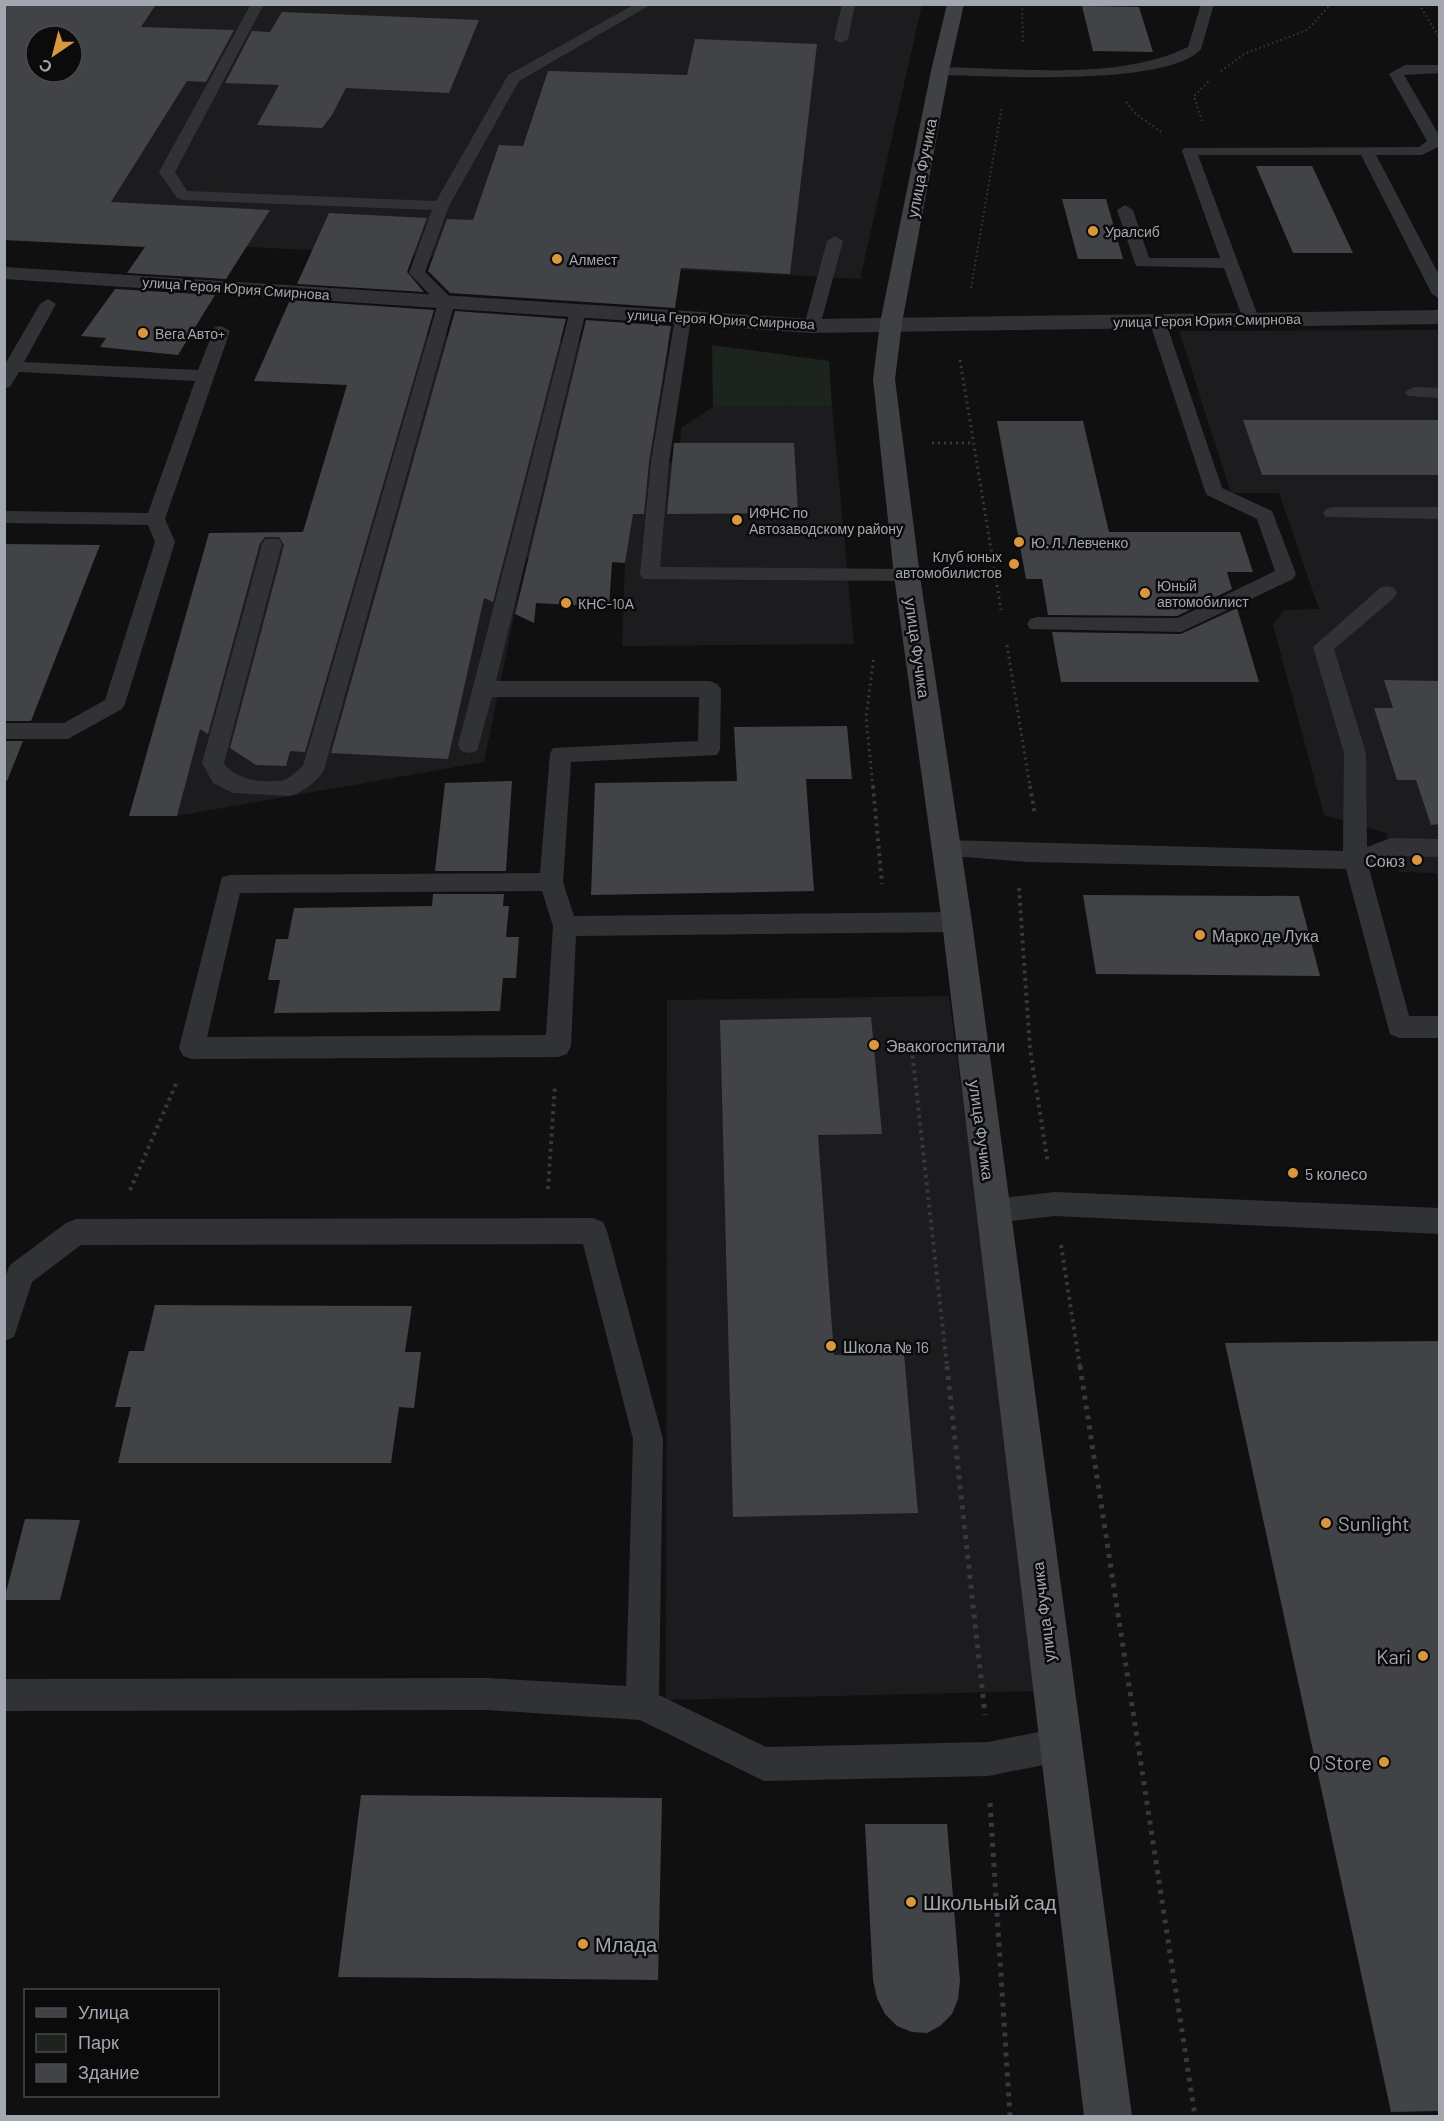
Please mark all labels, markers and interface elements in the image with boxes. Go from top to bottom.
north arrow [24,24,84,84]
text: С [35,55,55,78]
street label: улица Фучика [902,117,940,219]
place label: Уралсиб [1105,223,1160,240]
marker: Уралсиб [1086,224,1100,238]
place label: Алмест [569,251,618,268]
marker: Алмест [550,252,564,266]
street label: улица Героя Юрия Смирнова [142,273,330,303]
street label: улица Героя Юрия Смирнова [627,306,815,332]
street label: улица Героя Юрия Смирнова [1113,310,1301,330]
place label: Вега Авто+ [155,325,225,342]
marker: Вега Авто+ [136,326,150,340]
place label: ИФНС по Автозаводскому району [749,504,903,537]
marker: ИФНС по Автозаводскому району [730,513,744,527]
place label: Ю. Л. Левченко [1031,534,1129,551]
marker: Ю. Л. Левченко [1012,535,1026,549]
place label: Клуб юных автомобилистов [895,548,1002,581]
marker: Клуб юных автомобилистов [1007,557,1021,571]
place label: Юный автомобилист [1157,577,1249,610]
marker: Юный автомобилист [1138,586,1152,600]
place label: КНС-10А [578,595,635,612]
marker: КНС-10А [559,596,573,610]
street label: улица Фучика [902,597,934,699]
place label: Союз [1365,851,1405,870]
marker: Союз [1410,853,1424,867]
place label: Марко де Лука [1212,926,1319,945]
marker: Марко де Лука [1193,928,1207,942]
place label: Эвакогоспитали [886,1036,1005,1055]
marker: Эвакогоспитали [867,1038,881,1052]
street label: улица Фучика [966,1079,998,1181]
place label: 5 колесо [1305,1164,1368,1183]
marker: 5 колесо [1286,1166,1300,1180]
place label: Школа № 16 [843,1337,929,1356]
marker: Школа № 16 [824,1339,838,1353]
place label: Sunlight [1338,1511,1410,1535]
marker: Sunlight [1319,1516,1333,1530]
street label: улица Фучика [1027,1561,1059,1663]
place label: Kari [1376,1644,1411,1668]
marker: Kari [1416,1649,1430,1663]
place label: Q Store [1309,1750,1372,1774]
marker: Q Store [1377,1755,1391,1769]
place label: Школьный сад [923,1890,1057,1914]
marker: Школьный сад [904,1895,918,1909]
place label: Млада [595,1932,658,1956]
marker: Млада [576,1937,590,1951]
legend [24,1989,219,2097]
text: Улица [78,2001,130,2023]
text: Парк [78,2031,119,2053]
text: Здание [78,2061,139,2083]

